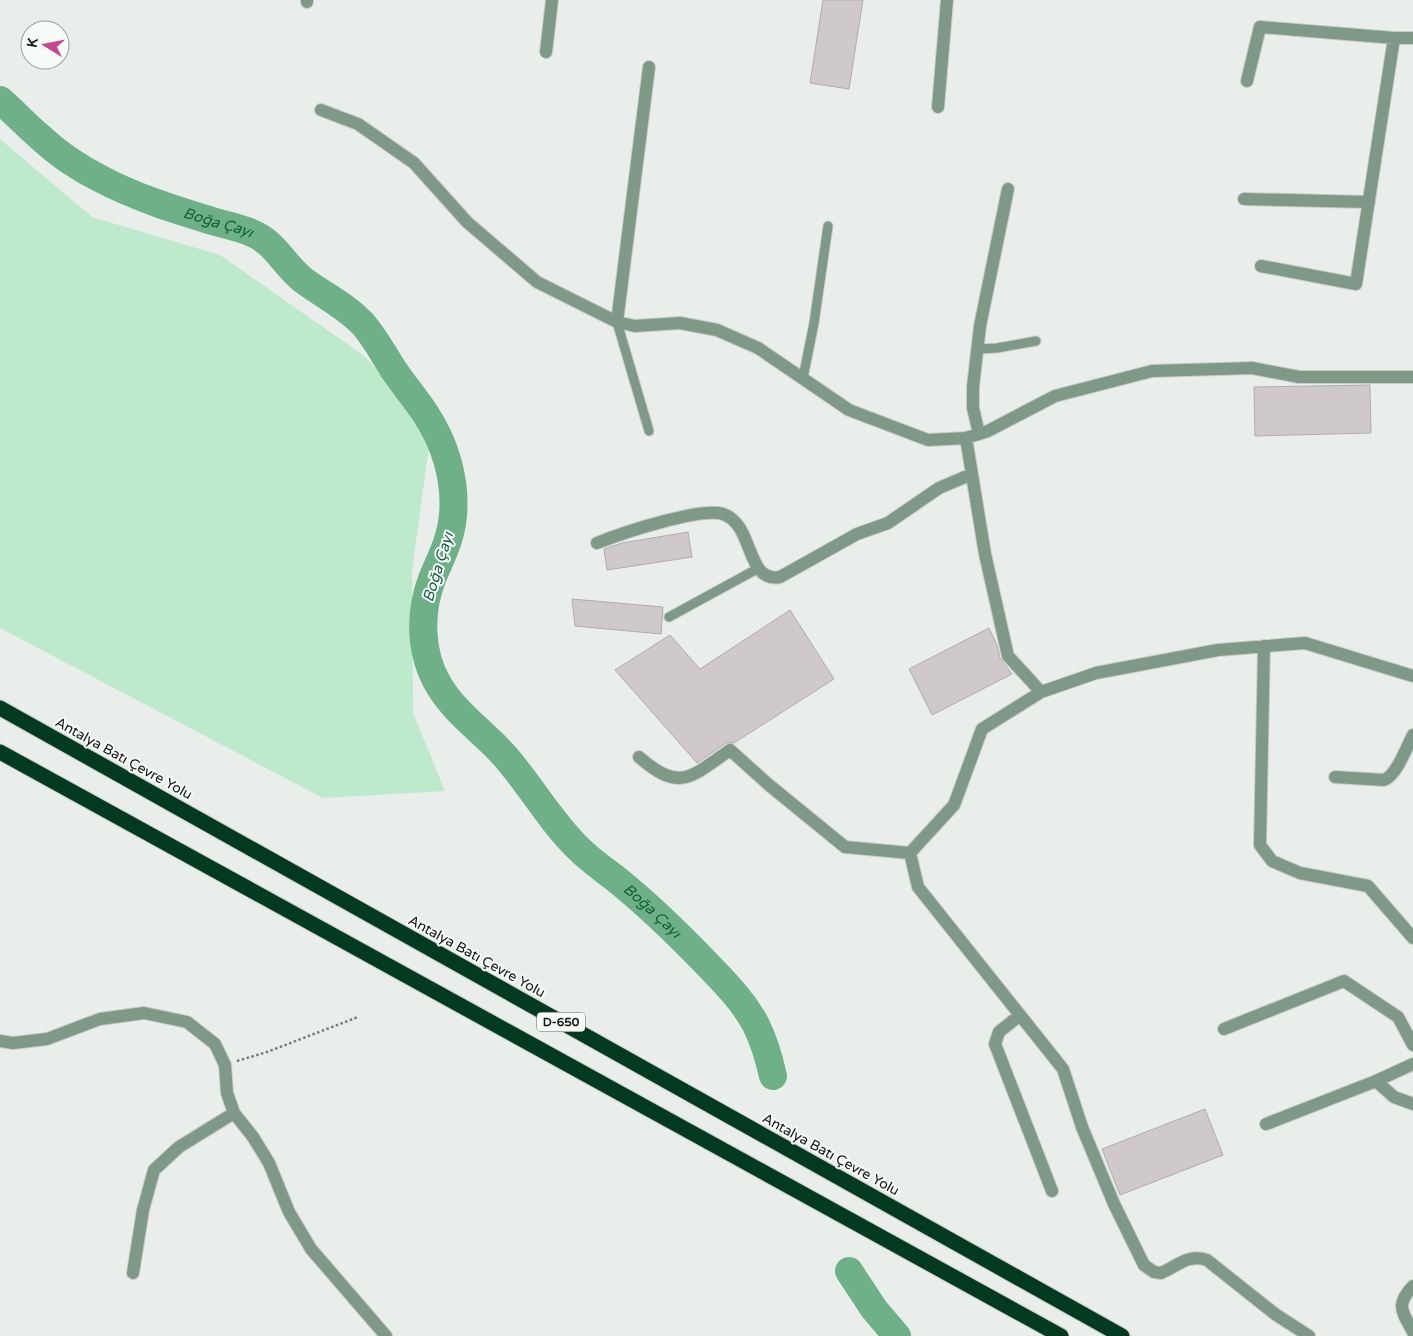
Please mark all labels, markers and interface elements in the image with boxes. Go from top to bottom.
north arrow [20,20,70,70]
text: K [24,36,42,49]
water label: Boğa Çayı [181,204,257,242]
water label: Boğa Çayı [419,529,457,604]
street label: Antalya Batı Çevre Yolu [52,714,195,803]
water label: Boğa Çayı [620,880,686,943]
street label: Antalya Batı Çevre Yolu [405,912,548,1001]
road number: D-650 [537,1012,585,1032]
street label: Antalya Batı Çevre Yolu [759,1110,902,1199]

